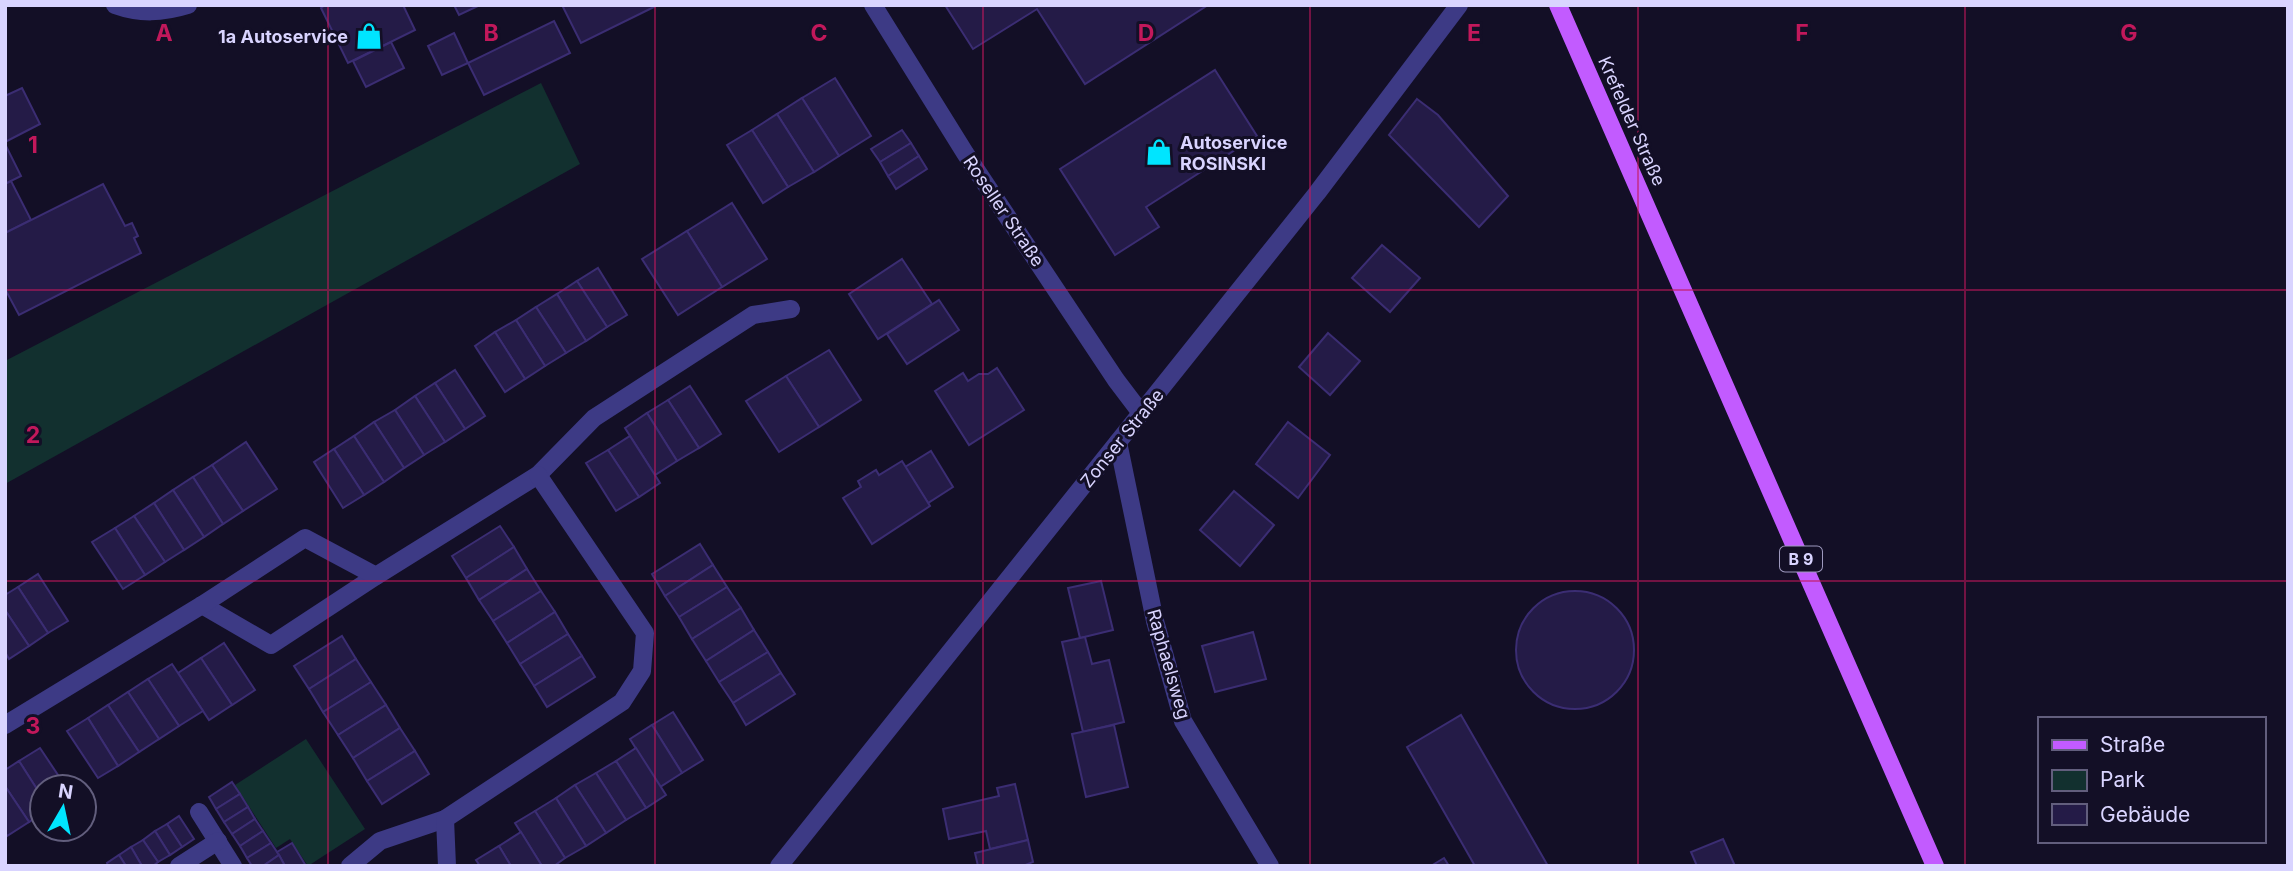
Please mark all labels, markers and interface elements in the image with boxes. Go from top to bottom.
text: A [155,19,173,47]
text: B [483,19,499,47]
text: C [810,19,828,47]
text: D [1138,19,1154,47]
text: E [1467,19,1481,47]
text: F [1795,19,1809,47]
text: G [2120,19,2138,47]
shop icon: 1a Autoservice [354,21,384,51]
place label: 1a Autoservice [218,26,348,47]
street label: Krefelder Straße [1594,53,1670,189]
text: 1 [28,131,38,159]
place label: Autoservice ROSINSKI [1180,132,1288,174]
shop icon: Autoservice ROSINSKI [1144,137,1174,167]
street label: Roseller Straße [959,152,1049,270]
street label: Zonser Straße [1076,385,1168,491]
text: 2 [26,421,40,449]
road number: B 9 [1780,546,1822,572]
street label: Raphaelsweg [1143,606,1195,722]
text: 3 [26,712,40,740]
legend [2038,717,2265,843]
text: Straße [2100,732,2165,757]
text: Park [2100,767,2145,792]
north arrow [28,773,98,843]
text: N [57,779,75,804]
text: Gebäude [2100,802,2190,827]

